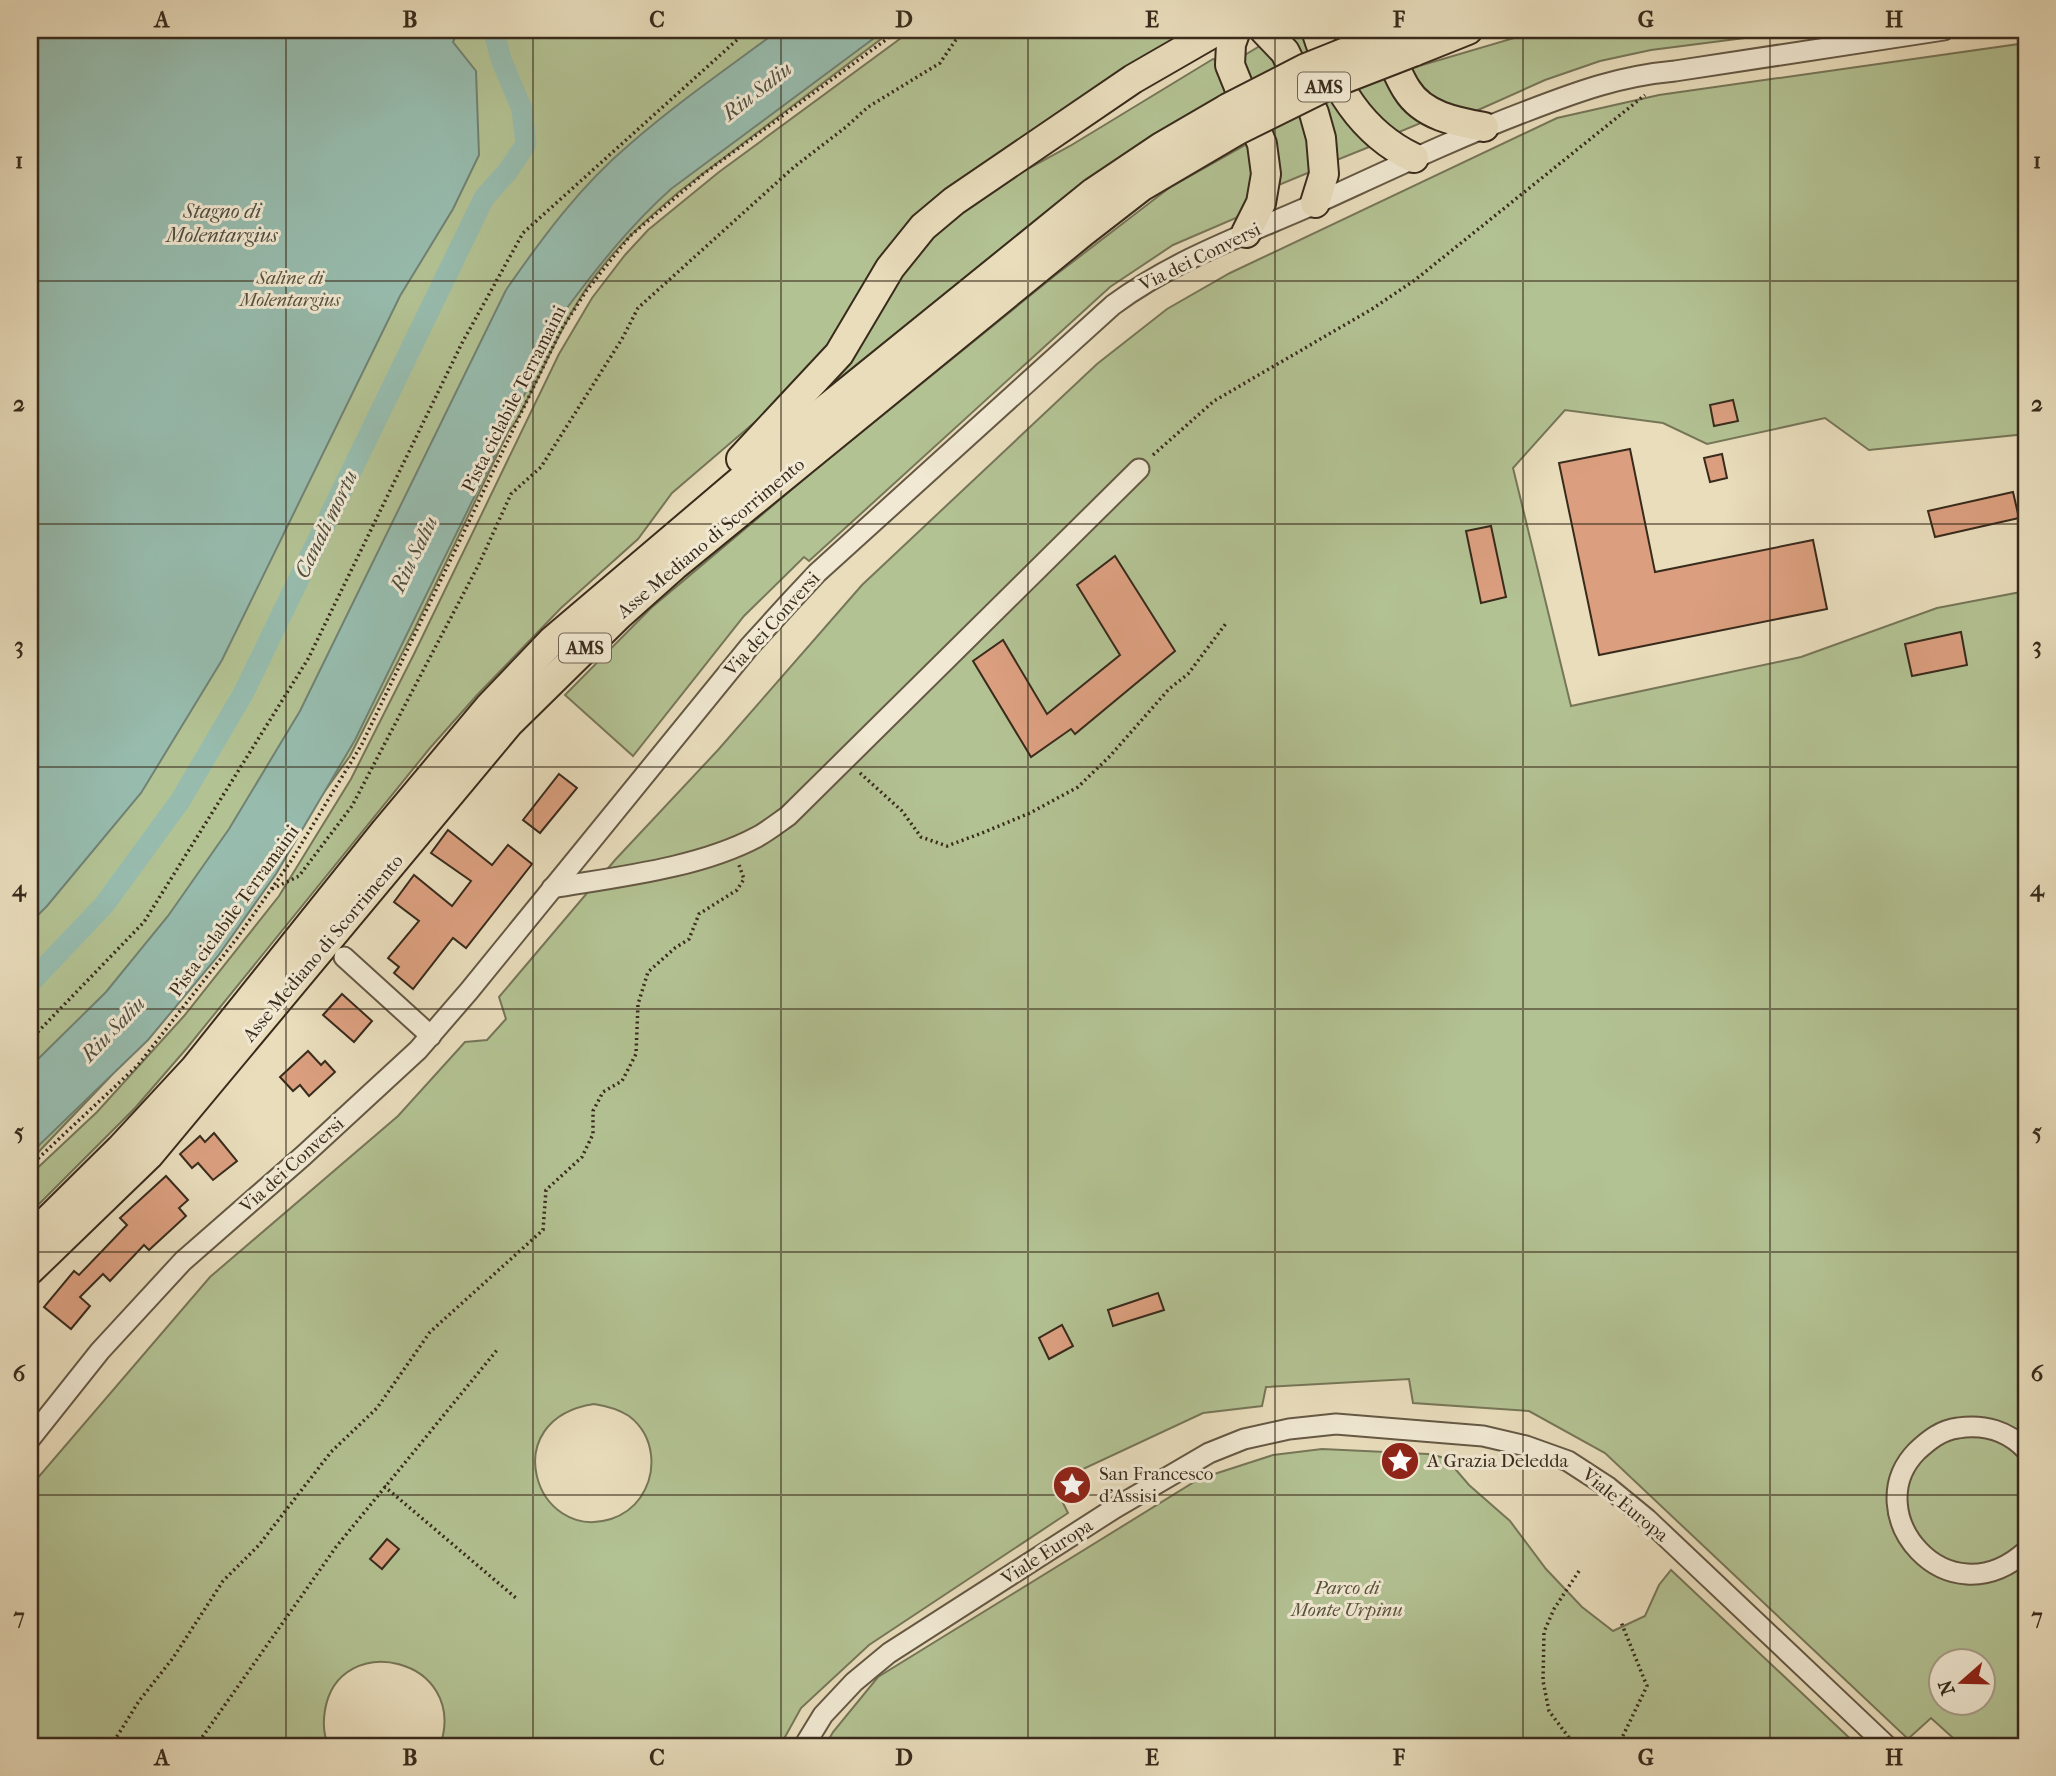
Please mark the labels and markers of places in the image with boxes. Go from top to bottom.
place icon: A Grazia Deledda [1379,1440,1421,1482]
place label: A Grazia Deledda [1426,1450,1569,1472]
place label: San Francesco d'Assisi [1099,1463,1214,1507]
place icon: San Francesco d'Assisi [1051,1464,1093,1506]

